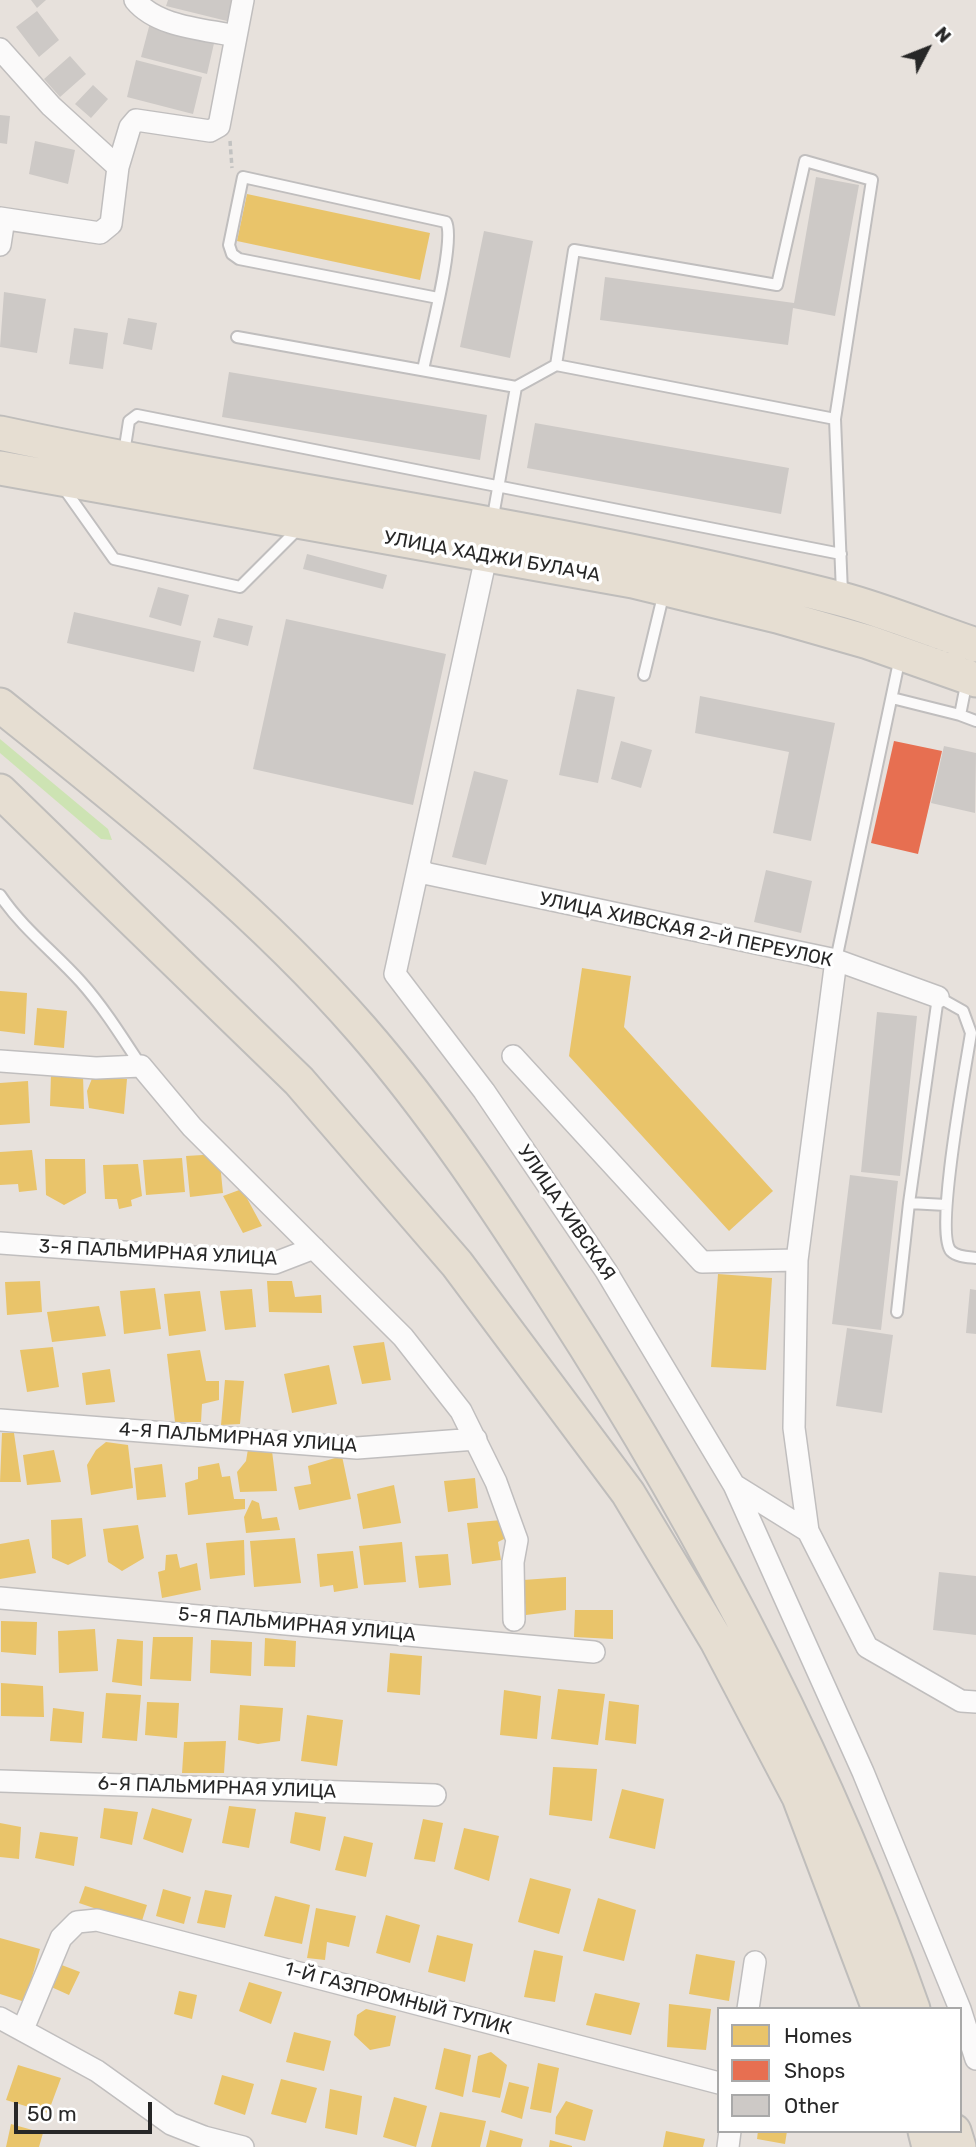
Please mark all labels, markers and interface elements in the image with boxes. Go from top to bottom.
north arrow [892,14,962,84]
text: N [930,22,956,47]
street label: УЛИЦА ХАДЖИ БУЛАЧА [382,527,602,587]
street label: УЛИЦА ХИВСКАЯ 2-Й ПЕРЕУЛОК [537,888,835,972]
street label: УЛИЦА ХИВСКАЯ [512,1141,620,1285]
street label: 3-Я ПАЛЬМИРНАЯ УЛИЦА [38,1235,278,1271]
street label: 4-Я ПАЛЬМИРНАЯ УЛИЦА [118,1418,358,1458]
street label: 5-Я ПАЛЬМИРНАЯ УЛИЦА [177,1603,417,1647]
street label: 6-Я ПАЛЬМИРНАЯ УЛИЦА [97,1772,337,1804]
street label: 1-Й ГАЗПРОМНЫЙ ТУПИК [282,1958,514,2040]
legend [717,2007,962,2133]
text: Homes [784,2023,852,2048]
text: Shops [784,2058,845,2083]
scale bar [18,2088,156,2132]
text: Other [784,2093,839,2118]
text: 50 m [27,2101,77,2126]

